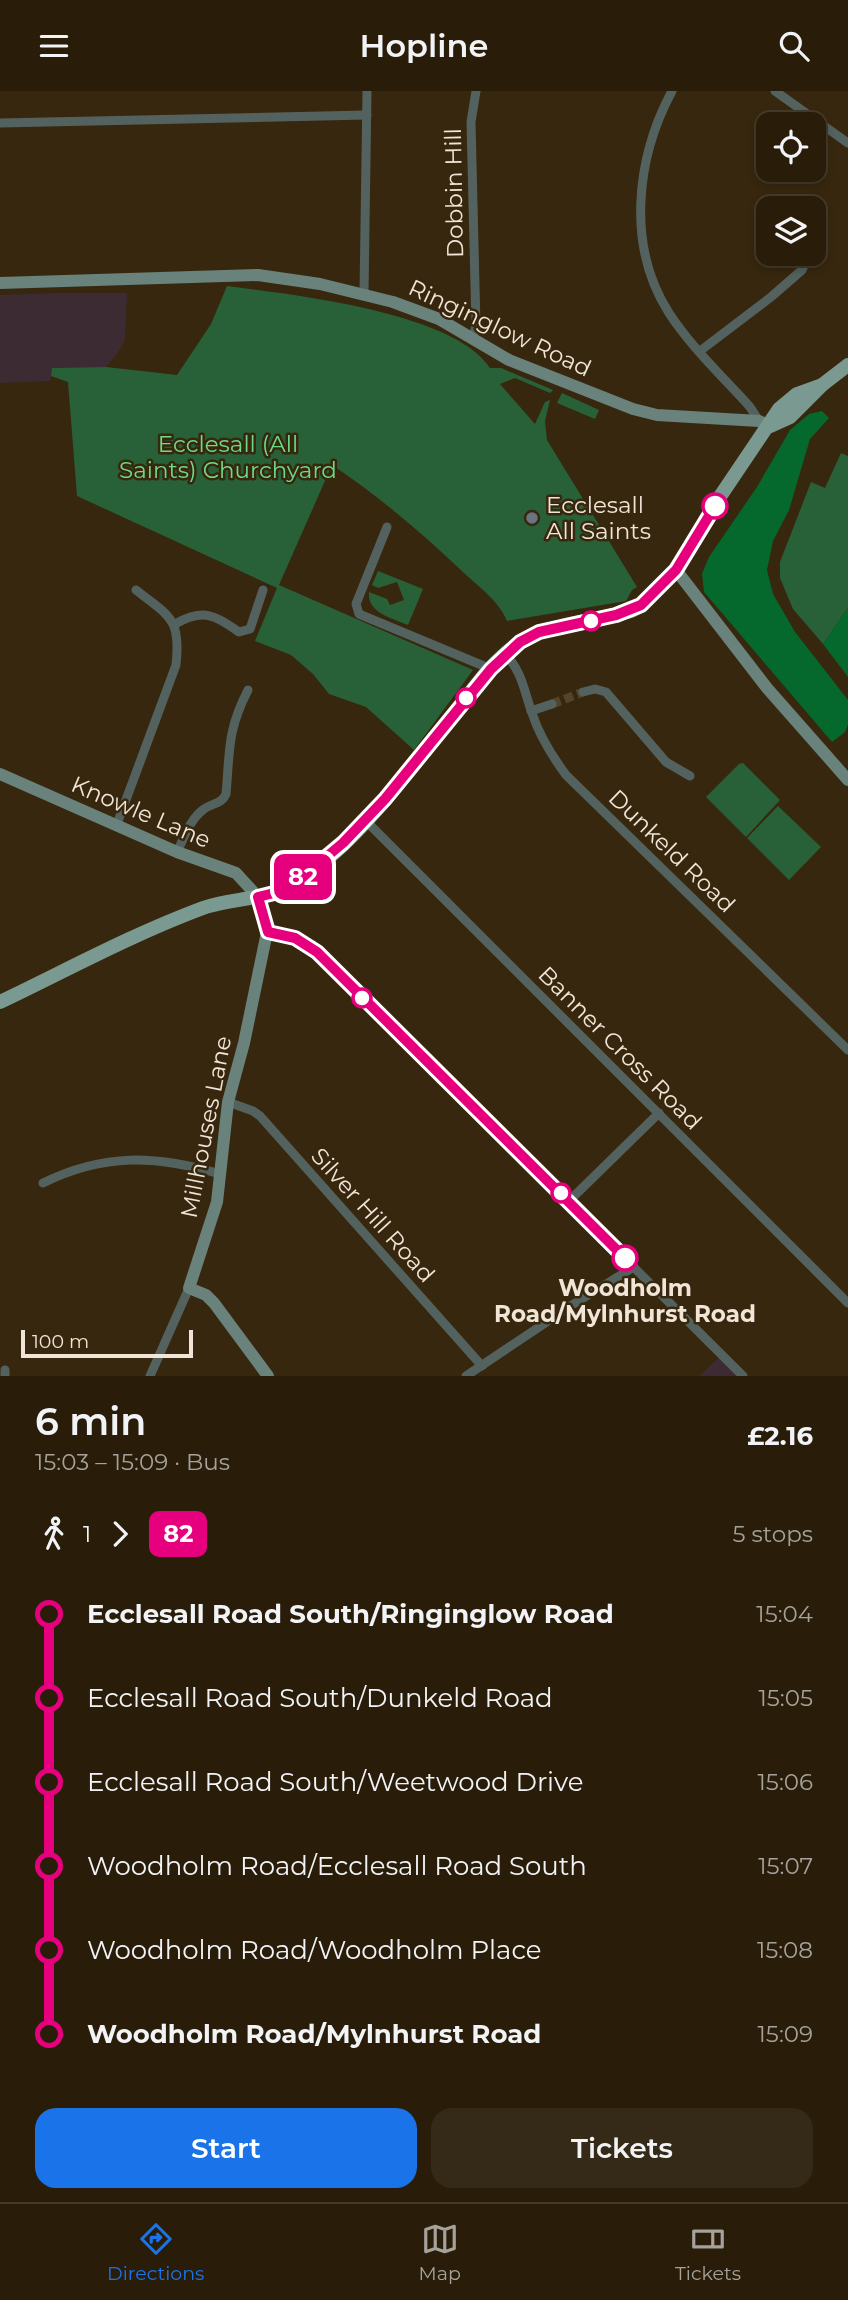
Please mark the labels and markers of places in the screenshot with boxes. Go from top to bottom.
place label: Ecclesall All Saints [546,491,651,545]
unlabelled marker [702,493,728,519]
marker: Ecclesall All Saints [524,510,540,526]
unlabelled marker [581,611,601,631]
unlabelled marker [456,688,476,708]
unlabelled marker [352,988,372,1008]
unlabelled marker [551,1183,571,1203]
marker: Woodholm Road/Mylnhurst Road [612,1245,638,1271]
place label: Woodholm Road/Mylnhurst Road [494,1274,756,1328]

